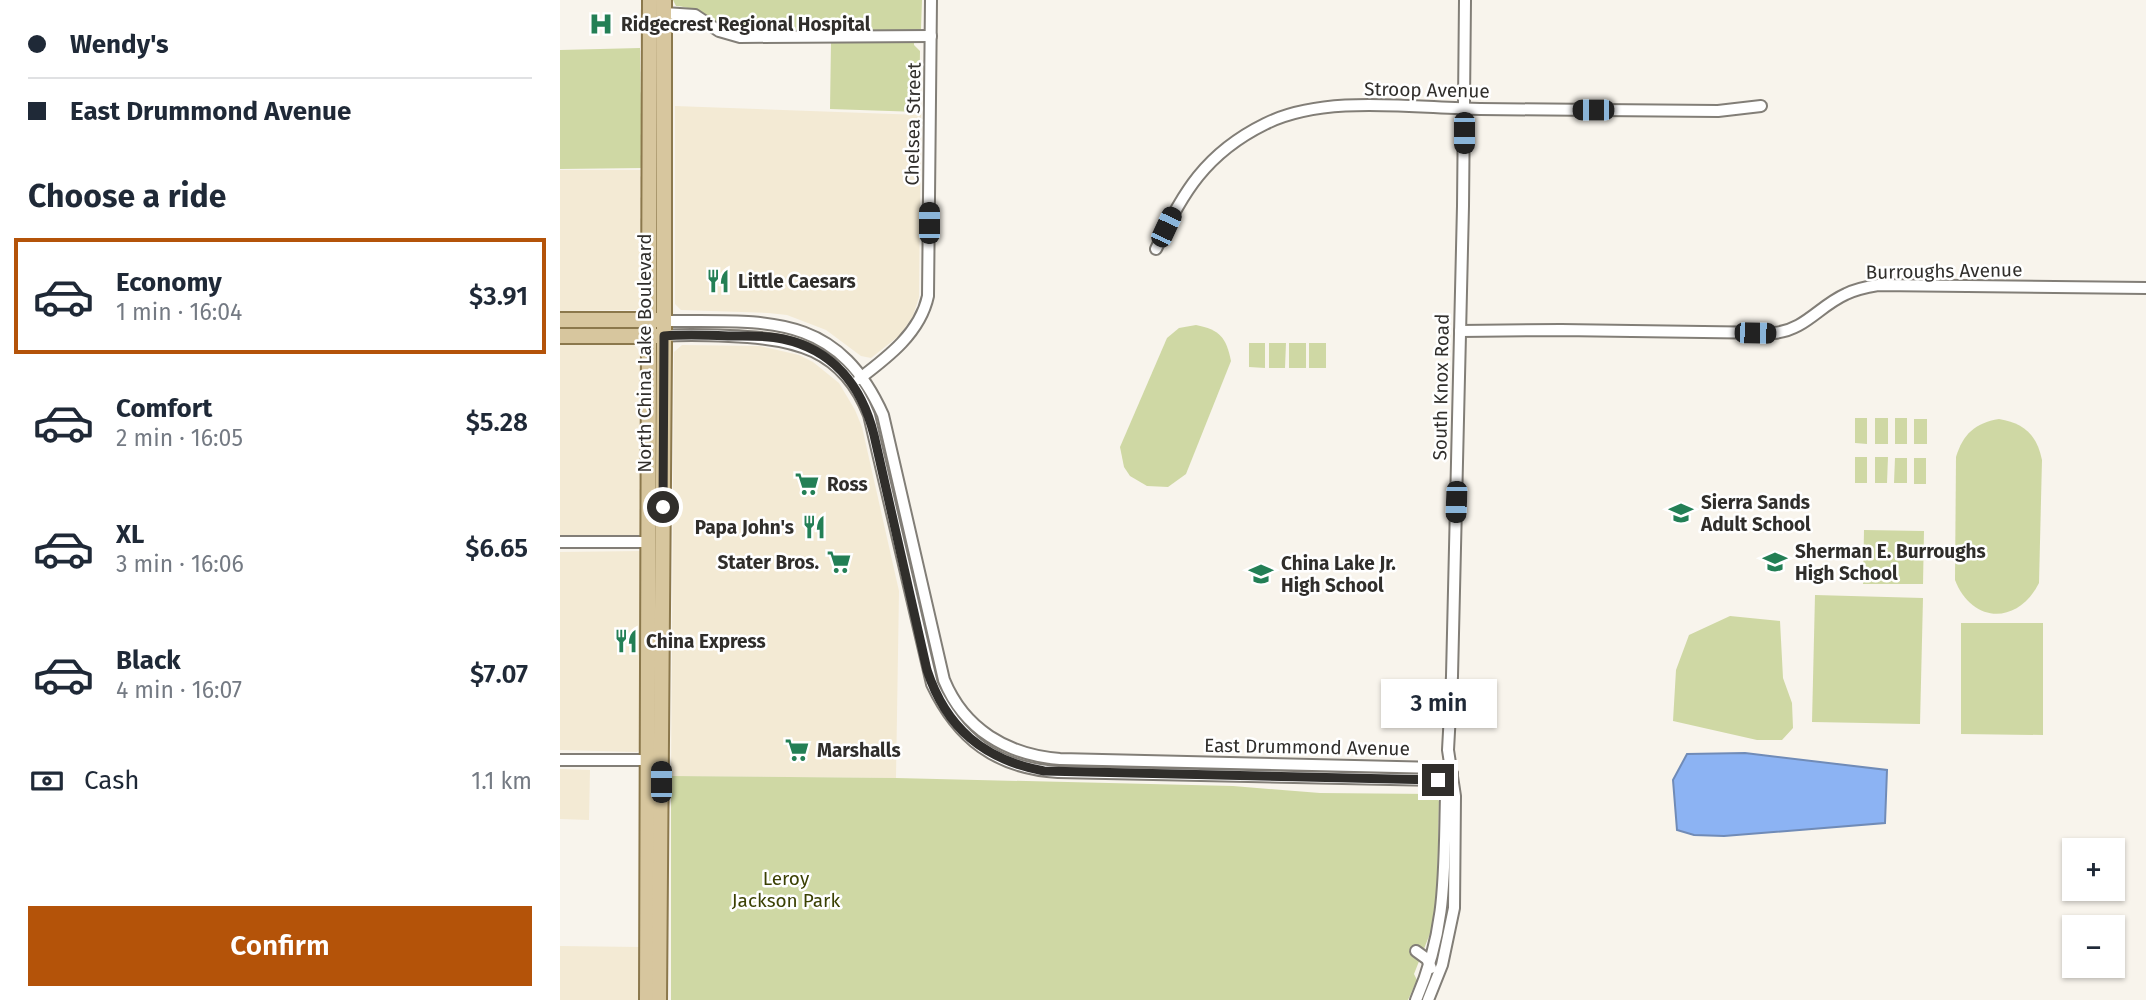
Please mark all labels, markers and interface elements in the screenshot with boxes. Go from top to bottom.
hospital icon: Ridgecrest Regional Hospital [587,10,615,38]
place label: Ridgecrest Regional Hospital [621,13,871,36]
text: Wendy's [70,29,169,60]
street label: Chelsea Street [900,62,926,186]
street label: Stroop Avenue [1364,77,1490,103]
text: East Drummond Avenue [70,96,351,127]
car [1573,100,1615,121]
car [1454,112,1475,154]
text: Choose a ride [28,177,226,215]
car [919,202,940,244]
car [1148,204,1185,250]
street label: North China Lake Boulevard [633,233,656,473]
street label: Burroughs Avenue [1865,258,2023,284]
icon: car [32,265,95,328]
text: Economy [116,267,222,298]
restaurant icon: Little Caesars [704,267,732,295]
place label: Little Caesars [738,270,856,293]
text: $3.91 [469,281,528,312]
text: 1 min · 16:04 [116,298,242,326]
street label: South Knox Road [1428,313,1454,461]
car [1734,322,1777,344]
icon: car [32,391,95,454]
text: Comfort [116,393,212,424]
text: $5.28 [466,407,528,438]
text: 2 min · 16:05 [116,424,243,452]
supermarket icon: Ross [793,470,821,498]
place label: Ross [827,473,868,496]
car [1445,481,1468,523]
route start [647,491,679,523]
place label: Sierra Sands Adult School [1700,491,1811,536]
school or university icon: Sierra Sands Adult School [1667,499,1695,527]
restaurant icon: Papa John's [800,513,828,541]
place label: Papa John's [695,516,794,539]
icon: car [32,517,95,580]
text: XL [116,519,144,550]
text: $6.65 [465,533,528,564]
place label: Sherman E. Burroughs High School [1795,540,1986,585]
supermarket icon: Stater Bros. [825,548,853,576]
school or university icon: Sherman E. Burroughs High School [1761,548,1789,576]
text: 3 min · 16:06 [116,550,244,578]
place label: Stater Bros. [717,551,819,574]
place label: China Lake Jr. High School [1281,552,1396,597]
school or university icon: China Lake Jr. High School [1247,560,1275,588]
restaurant icon: China Express [612,627,640,655]
place label: China Express [646,630,766,653]
icon: car [32,643,95,706]
text: Black [116,645,181,676]
text: $7.07 [470,659,528,690]
text: 4 min · 16:07 [116,676,242,704]
callout: 3 min [1380,678,1496,728]
text: 3 min [1411,689,1467,717]
street label: East Drummond Avenue [1204,734,1410,760]
supermarket icon: Marshalls [783,736,811,764]
place label: Marshalls [817,739,901,762]
car [651,761,672,803]
icon: cash [28,762,66,800]
route end [1422,764,1454,796]
text: Cash [84,765,140,796]
text: 1.1 km [471,767,532,795]
map controls [2062,838,2125,978]
button: + [2062,838,2125,901]
park label: Leroy Jackson Park [732,867,840,912]
button: Confirm [28,906,532,986]
button: − [2062,915,2125,978]

